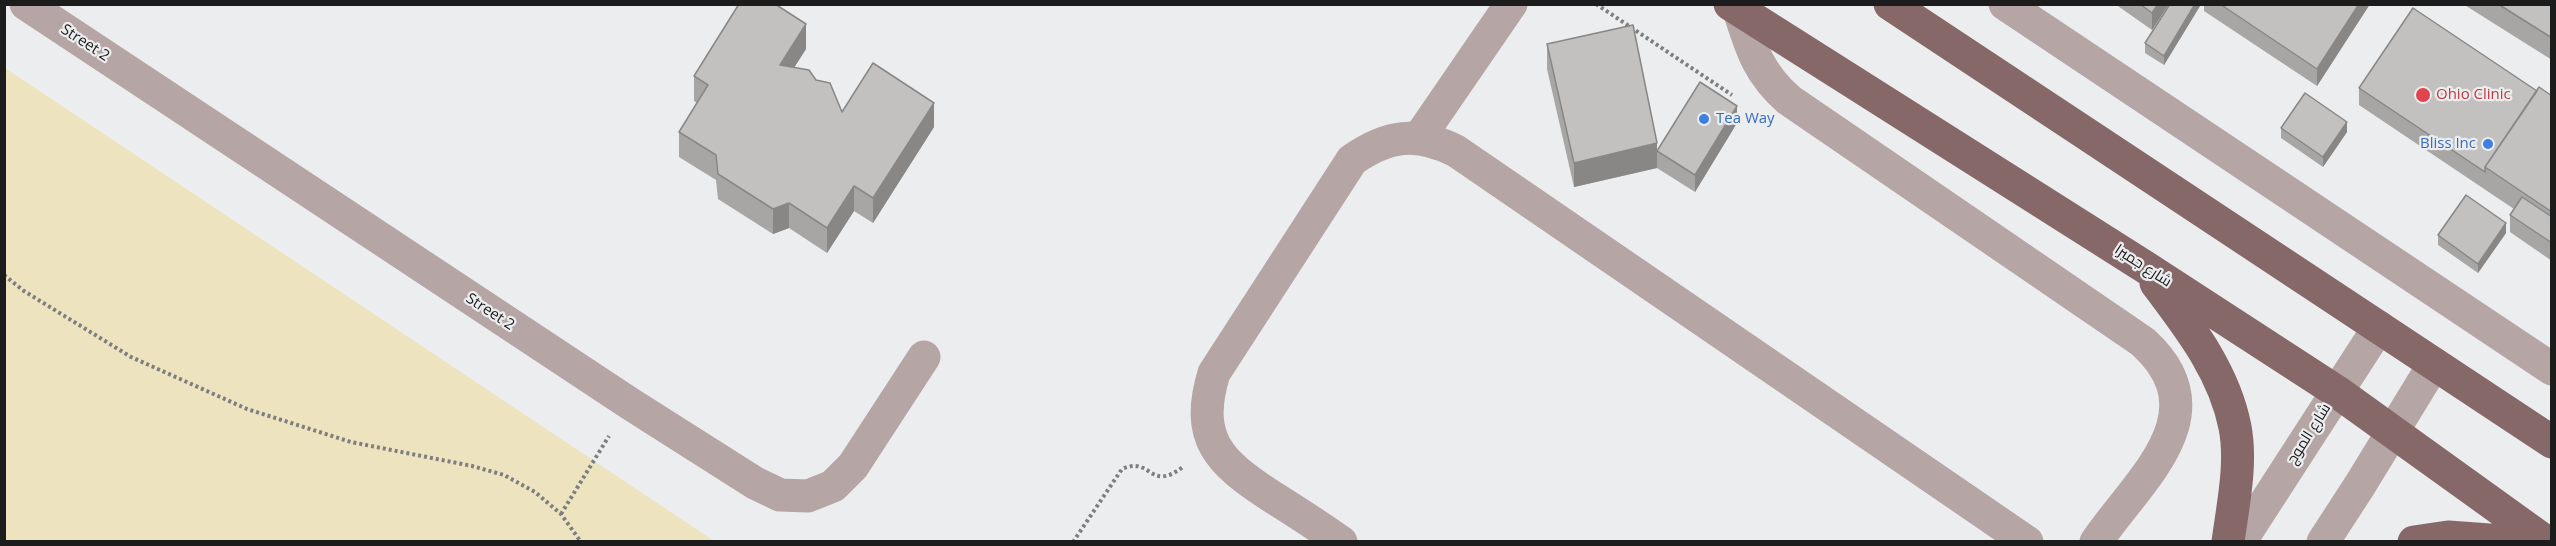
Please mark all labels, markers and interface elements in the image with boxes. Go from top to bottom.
street label: Street 2 [57,21,113,65]
marker: Ohio Clinic [2414,86,2432,104]
place label: Ohio Clinic [2436,86,2511,104]
place label: Tea Way [1716,110,1775,128]
marker: Tea Way [1697,112,1711,126]
place label: Bliss Inc [2420,135,2476,153]
marker: Bliss Inc [2481,137,2495,151]
street label: شارع جميرا [2111,241,2175,291]
street label: Street 2 [462,290,518,334]
street label: شارع الموج [2283,400,2335,468]

